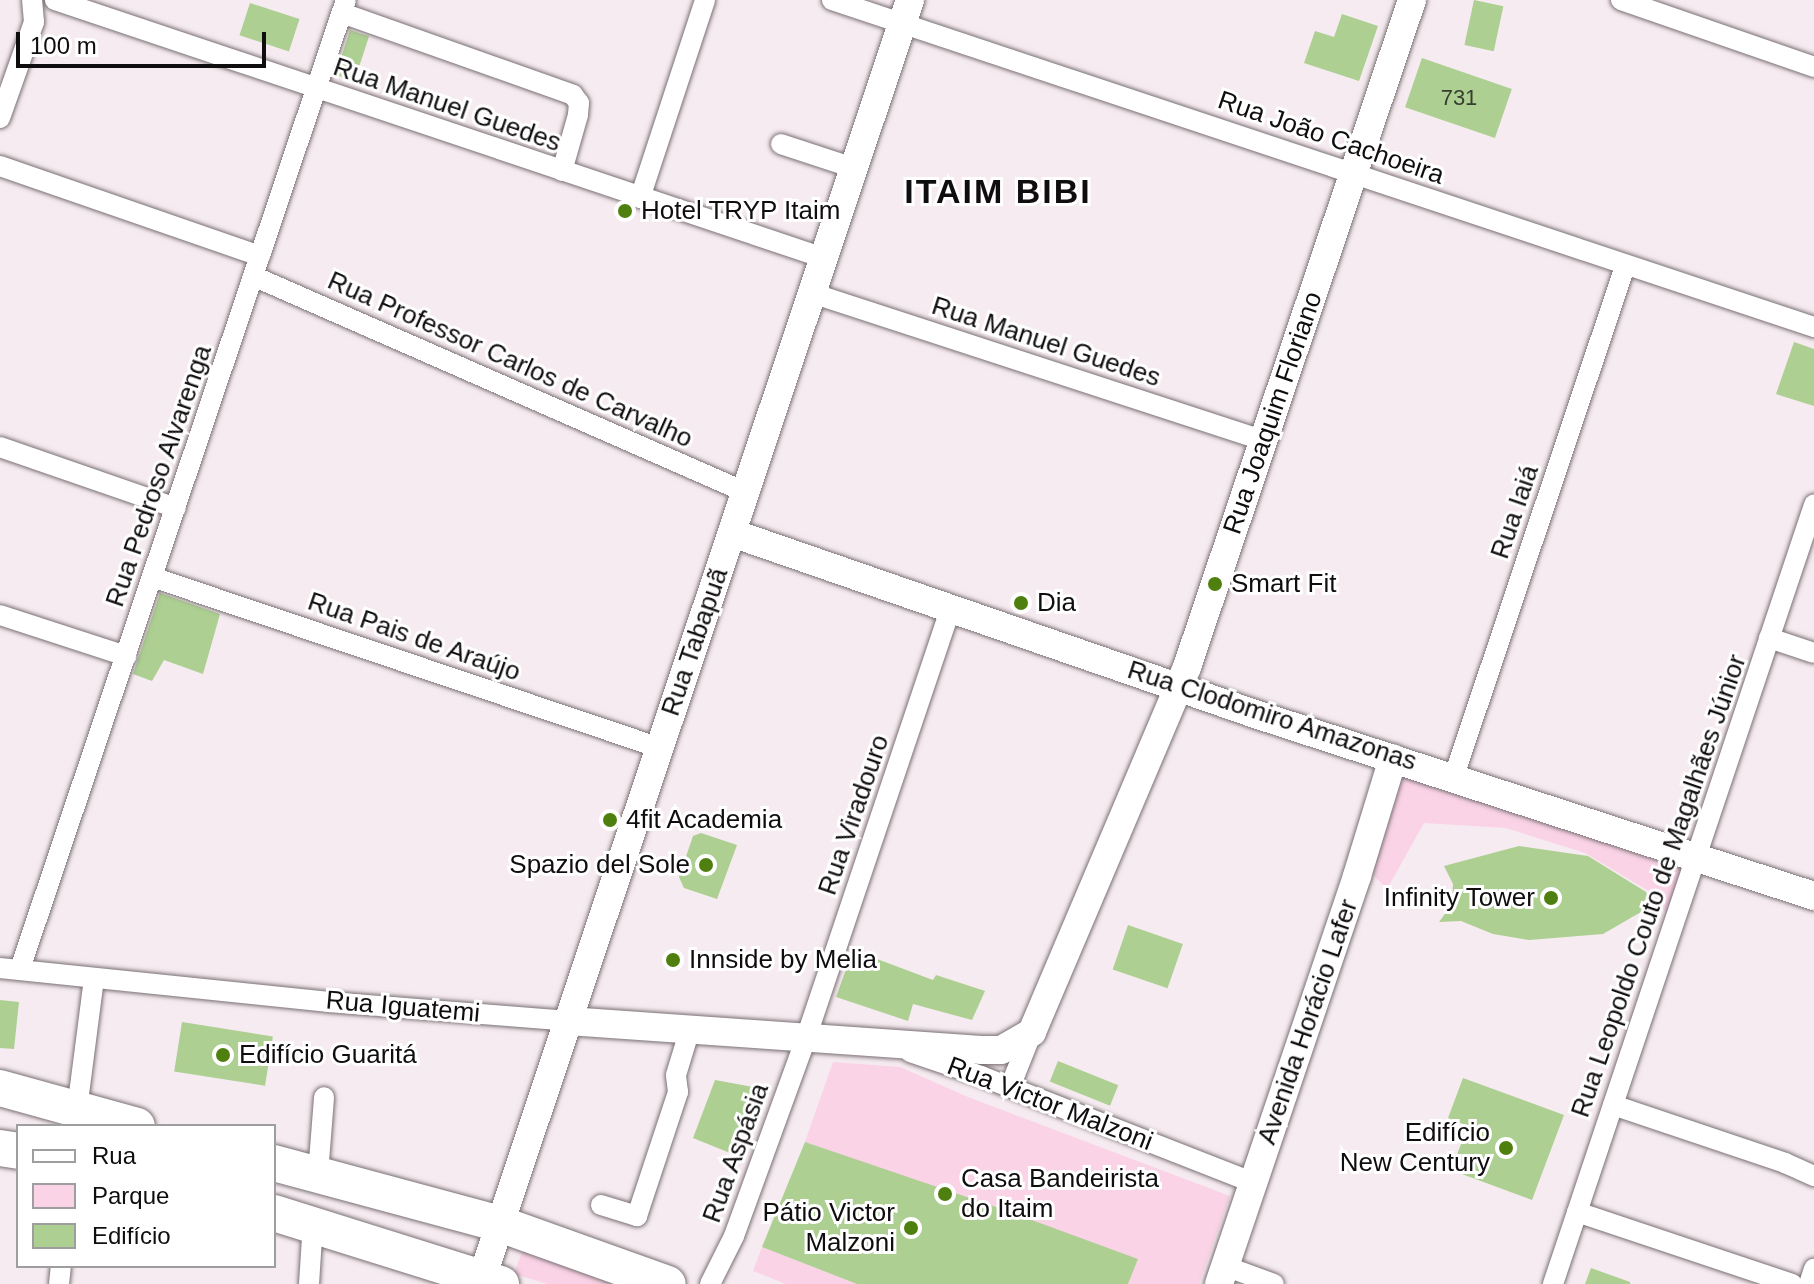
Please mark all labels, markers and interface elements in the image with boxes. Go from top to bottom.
scale bar [20,16,270,66]
text: 100 m [30,32,97,59]
street label: Rua Manuel Guedes [329,51,565,159]
street label: Rua João Cachoeira [1214,85,1448,191]
house number: 731 [1441,85,1477,111]
district label: ITAIM BIBI [904,172,1092,212]
place label: Hotel TRYP Itaim [641,195,841,227]
marker: Hotel TRYP Itaim [616,202,634,220]
street label: Rua Professor Carlos de Carvalho [323,265,697,455]
street label: Rua Joaquim Floriano [1217,288,1329,538]
street label: Rua Manuel Guedes [928,290,1164,394]
street label: Rua Pedroso Alvarenga [99,340,219,612]
street label: Rua Iaiá [1484,461,1546,563]
street label: Rua Tabapuã [655,564,735,720]
place label: Smart Fit [1231,568,1336,600]
marker: Smart Fit [1206,575,1224,593]
street label: Rua Pais de Araújo [303,586,525,688]
place label: Dia [1037,587,1076,619]
marker: Dia [1012,594,1030,612]
street label: Rua Leopoldo Couto de Magalhães Júnior [1565,651,1753,1121]
street label: Rua Clodomiro Amazonas [1123,654,1421,778]
street label: Rua Viradouro [812,731,896,899]
place label: 4fit Academia [626,804,784,836]
marker: 4fit Academia [601,811,619,829]
place label: Spazio del Sole [509,849,690,881]
marker: Spazio del Sole [697,856,715,874]
place label: Infinity Tower [1383,882,1535,914]
marker: Infinity Tower [1542,889,1560,907]
street label: Avenida Horácio Lafer [1251,896,1365,1148]
place label: Innside by Melia [689,944,877,976]
marker: Innside by Melia [664,951,682,969]
street label: Rua Iguatemi [325,985,481,1029]
place label: Edifício Guaritá [239,1039,417,1071]
marker: Edifício Guaritá [214,1046,232,1064]
street label: Rua Victor Malzoni [943,1050,1157,1158]
street label: Rua Aspásia [696,1078,776,1228]
place label: Edifício New Century [1340,1117,1490,1178]
legend [16,1124,276,1268]
marker: Edifício New Century [1497,1139,1515,1157]
text: Rua [92,1142,136,1169]
place label: Casa Bandeirista do Itaim [961,1163,1159,1224]
text: Parque [92,1182,169,1209]
marker: Casa Bandeirista do Itaim [936,1185,954,1203]
place label: Pátio Victor Malzoni [763,1197,895,1258]
marker: Pátio Victor Malzoni [902,1219,920,1237]
text: Edifício [92,1222,171,1249]

